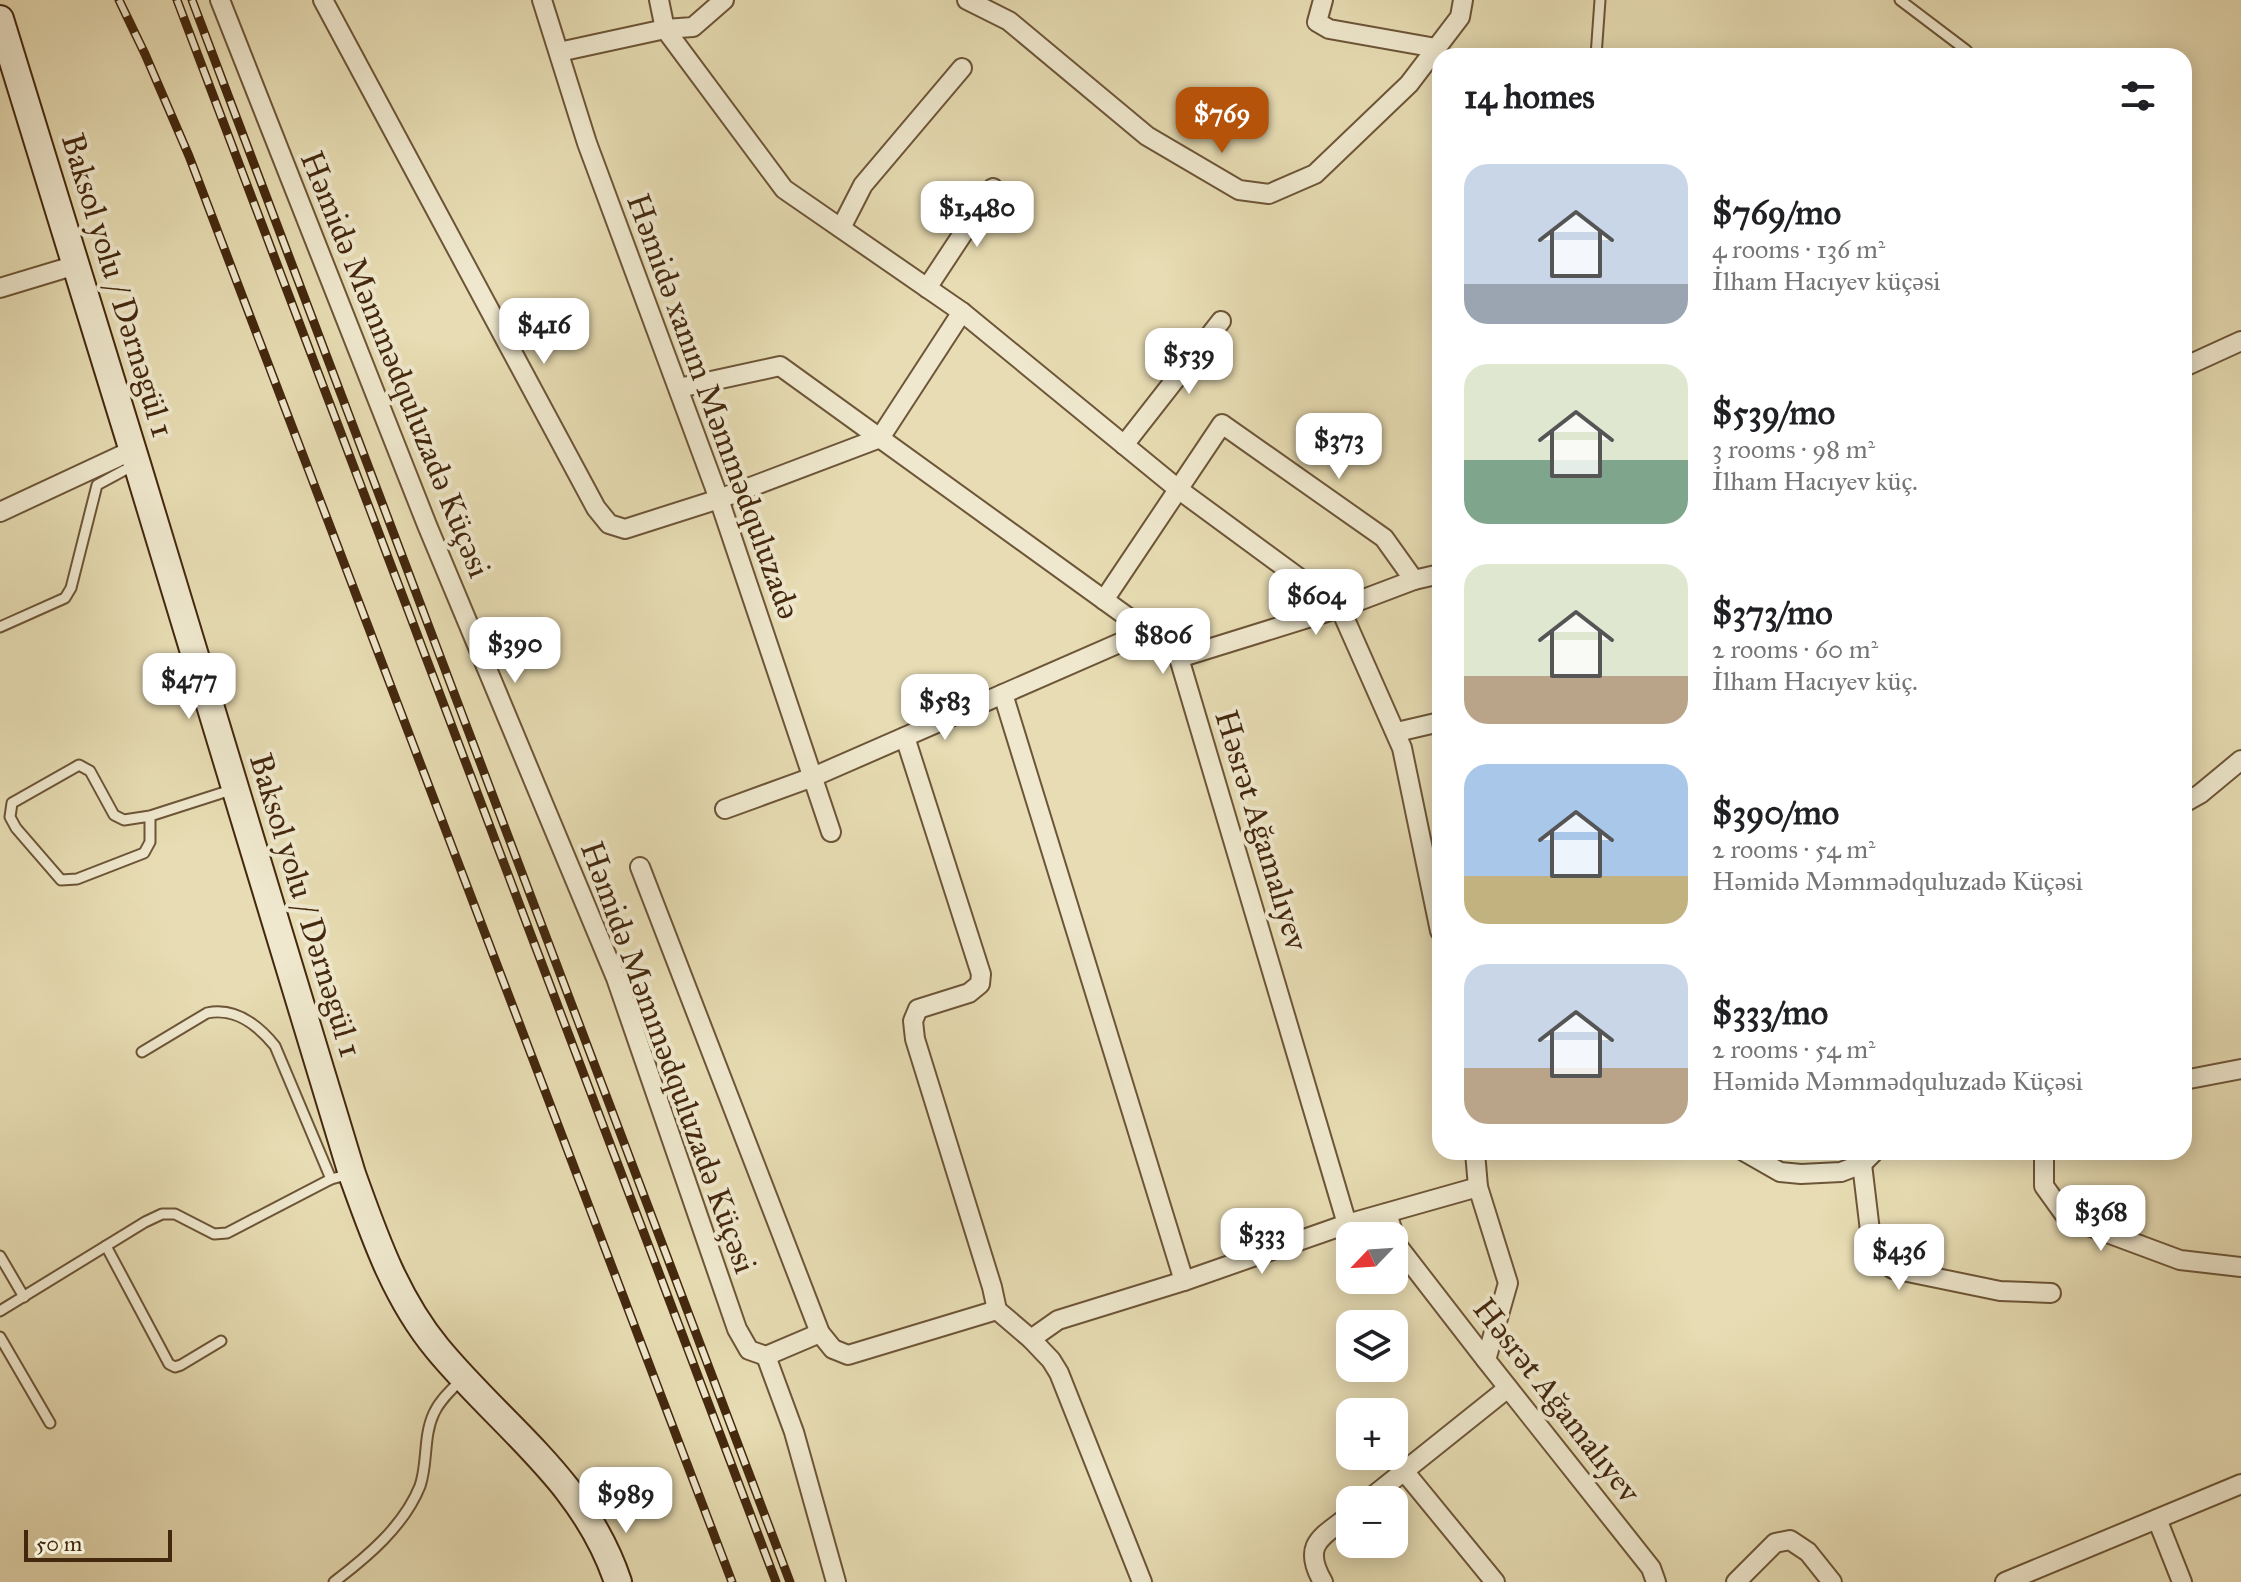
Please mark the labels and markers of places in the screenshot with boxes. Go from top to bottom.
pin: $769 [1175,87,1269,155]
pin: $1,480 [912,181,1042,249]
pin: $416 [497,298,591,366]
pin: $539 [1142,328,1236,396]
pin: $373 [1292,413,1386,481]
pin: $604 [1269,569,1363,637]
pin: $806 [1116,608,1210,676]
pin: $390 [468,617,562,685]
pin: $477 [142,653,236,721]
pin: $583 [898,674,992,742]
pin: $368 [2054,1185,2148,1253]
pin: $333 [1215,1208,1309,1276]
pin: $436 [1852,1224,1946,1292]
pin: $989 [579,1467,673,1535]

